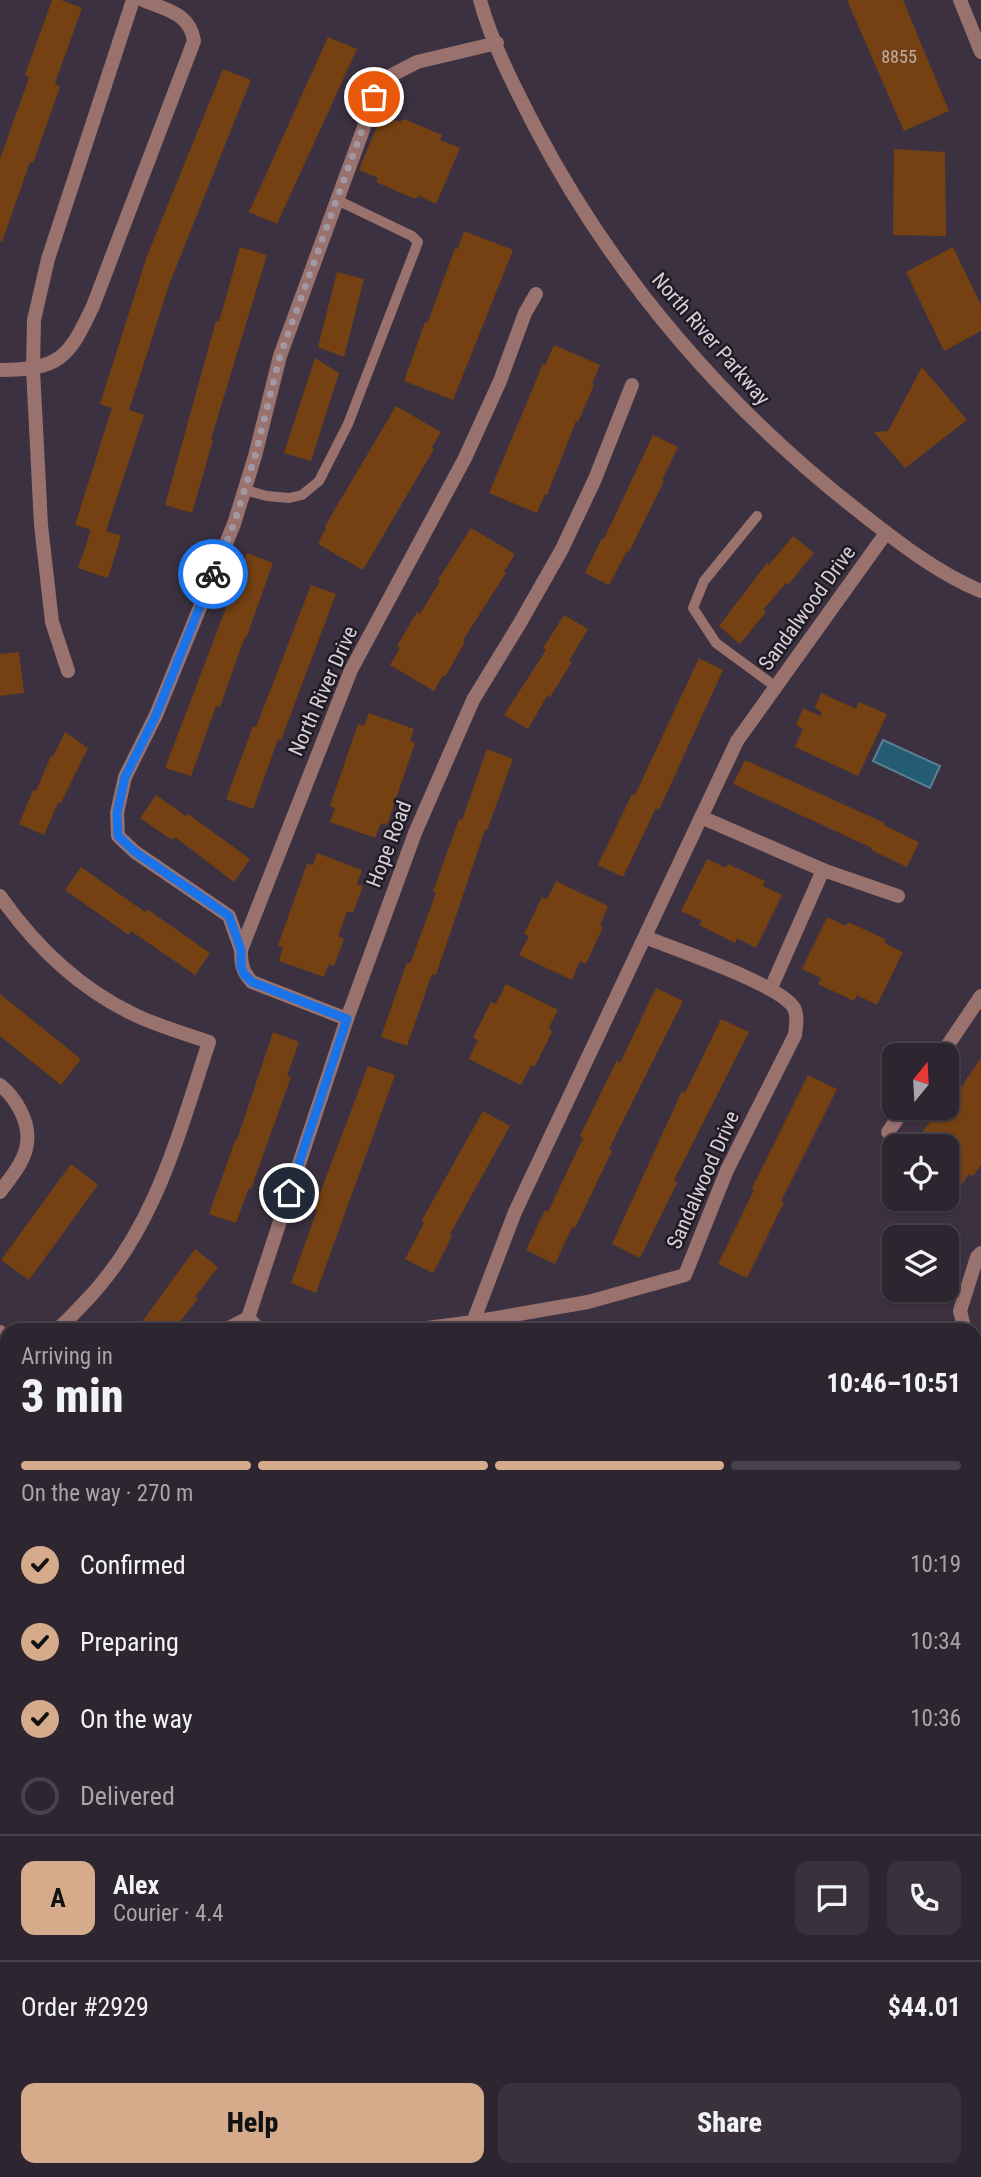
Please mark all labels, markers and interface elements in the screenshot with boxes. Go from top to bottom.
house number: 8855 [881,46,917,67]
pin [344,67,404,127]
icon: bag [355,78,393,116]
street label: North River Parkway [647,268,775,410]
courier [178,539,248,609]
street label: Sandalwood Drive [754,541,860,675]
icon: bike [194,555,232,593]
street label: North River Drive [284,622,362,760]
street label: Hope Road [362,797,416,891]
north arrow [882,1043,959,1120]
map controls [882,1043,959,1302]
street label: Sandalwood Drive [662,1107,744,1253]
button: locate [882,1134,959,1211]
pin [259,1163,319,1223]
icon: home [270,1174,308,1212]
button: layers [882,1225,959,1302]
text: Arriving in [21,1343,113,1370]
text: 10:46–10:51 [827,1368,961,1398]
text: 3 min [21,1369,124,1423]
text: On the way · 270 m [21,1480,193,1507]
icon: check [21,1546,59,1584]
text: Confirmed [80,1550,186,1580]
text: 10:19 [910,1551,961,1578]
icon: check [21,1623,59,1661]
text: Preparing [80,1627,179,1657]
text: 10:34 [910,1628,961,1655]
icon: check [21,1700,59,1738]
text: On the way [80,1704,193,1734]
text: 10:36 [910,1705,961,1732]
text: Delivered [80,1781,175,1811]
button: chat [795,1861,869,1935]
button: phone [887,1861,961,1935]
text: Alex [113,1870,159,1900]
text: A [50,1883,66,1913]
text: Courier · 4.4 [113,1900,224,1927]
text: Order #2929 [21,1992,149,2022]
text: $44.01 [888,1992,961,2022]
button: Help [21,2083,484,2163]
button: Share [498,2083,961,2163]

